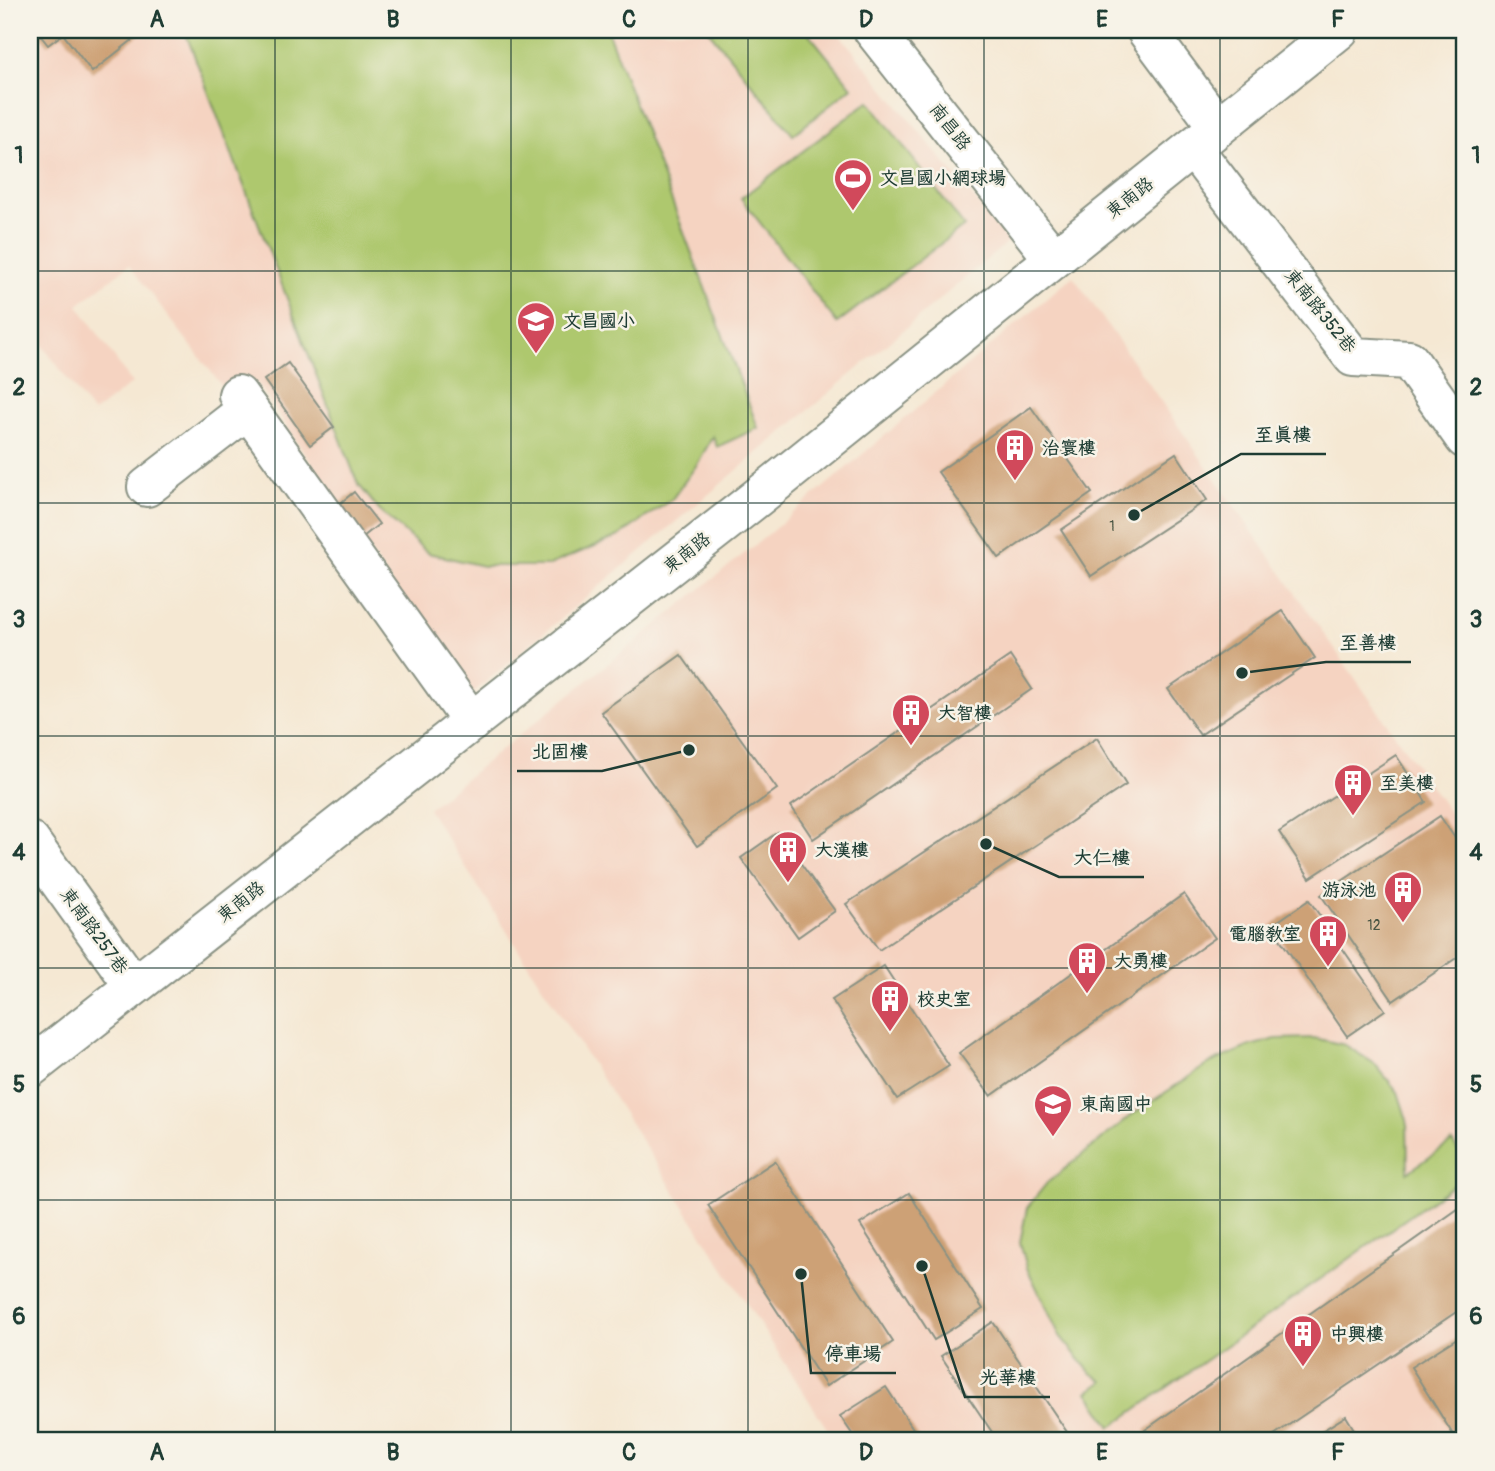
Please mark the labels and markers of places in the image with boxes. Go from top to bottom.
sports icon: 文昌國小網球場 [832,157,874,212]
place label: 文昌國小網球場 [880,167,1006,190]
school or university icon: 文昌國小 [515,300,557,355]
place label: 文昌國小 [563,310,635,333]
callout: 至真樓 [1241,414,1326,454]
building icon: 治寰樓 [994,427,1036,482]
place label: 治寰樓 [1042,437,1096,460]
callout: 至善樓 [1326,622,1411,662]
building icon: 大智樓 [890,692,932,747]
place label: 大智樓 [938,702,992,725]
callout: 北固樓 [517,731,602,771]
building icon: 至美樓 [1332,762,1374,817]
place label: 至美樓 [1380,772,1434,795]
building icon: 大漢樓 [767,829,809,884]
callout: 大仁樓 [1059,837,1144,877]
place label: 大漢樓 [815,839,869,862]
building icon: 游泳池 [1382,869,1424,924]
place label: 游泳池 [1322,879,1376,902]
building icon: 電腦教室 [1307,913,1349,968]
place label: 電腦教室 [1229,923,1301,946]
building icon: 大勇樓 [1066,940,1108,995]
place label: 大勇樓 [1114,950,1168,973]
building icon: 校史室 [869,978,911,1033]
place label: 校史室 [917,988,971,1011]
school or university icon: 東南國中 [1032,1083,1074,1138]
place label: 東南國中 [1080,1093,1152,1116]
building icon: 中興樓 [1282,1313,1324,1368]
place label: 中興樓 [1330,1323,1384,1346]
callout: 停車場 [811,1333,896,1373]
callout: 光華樓 [965,1357,1050,1397]

